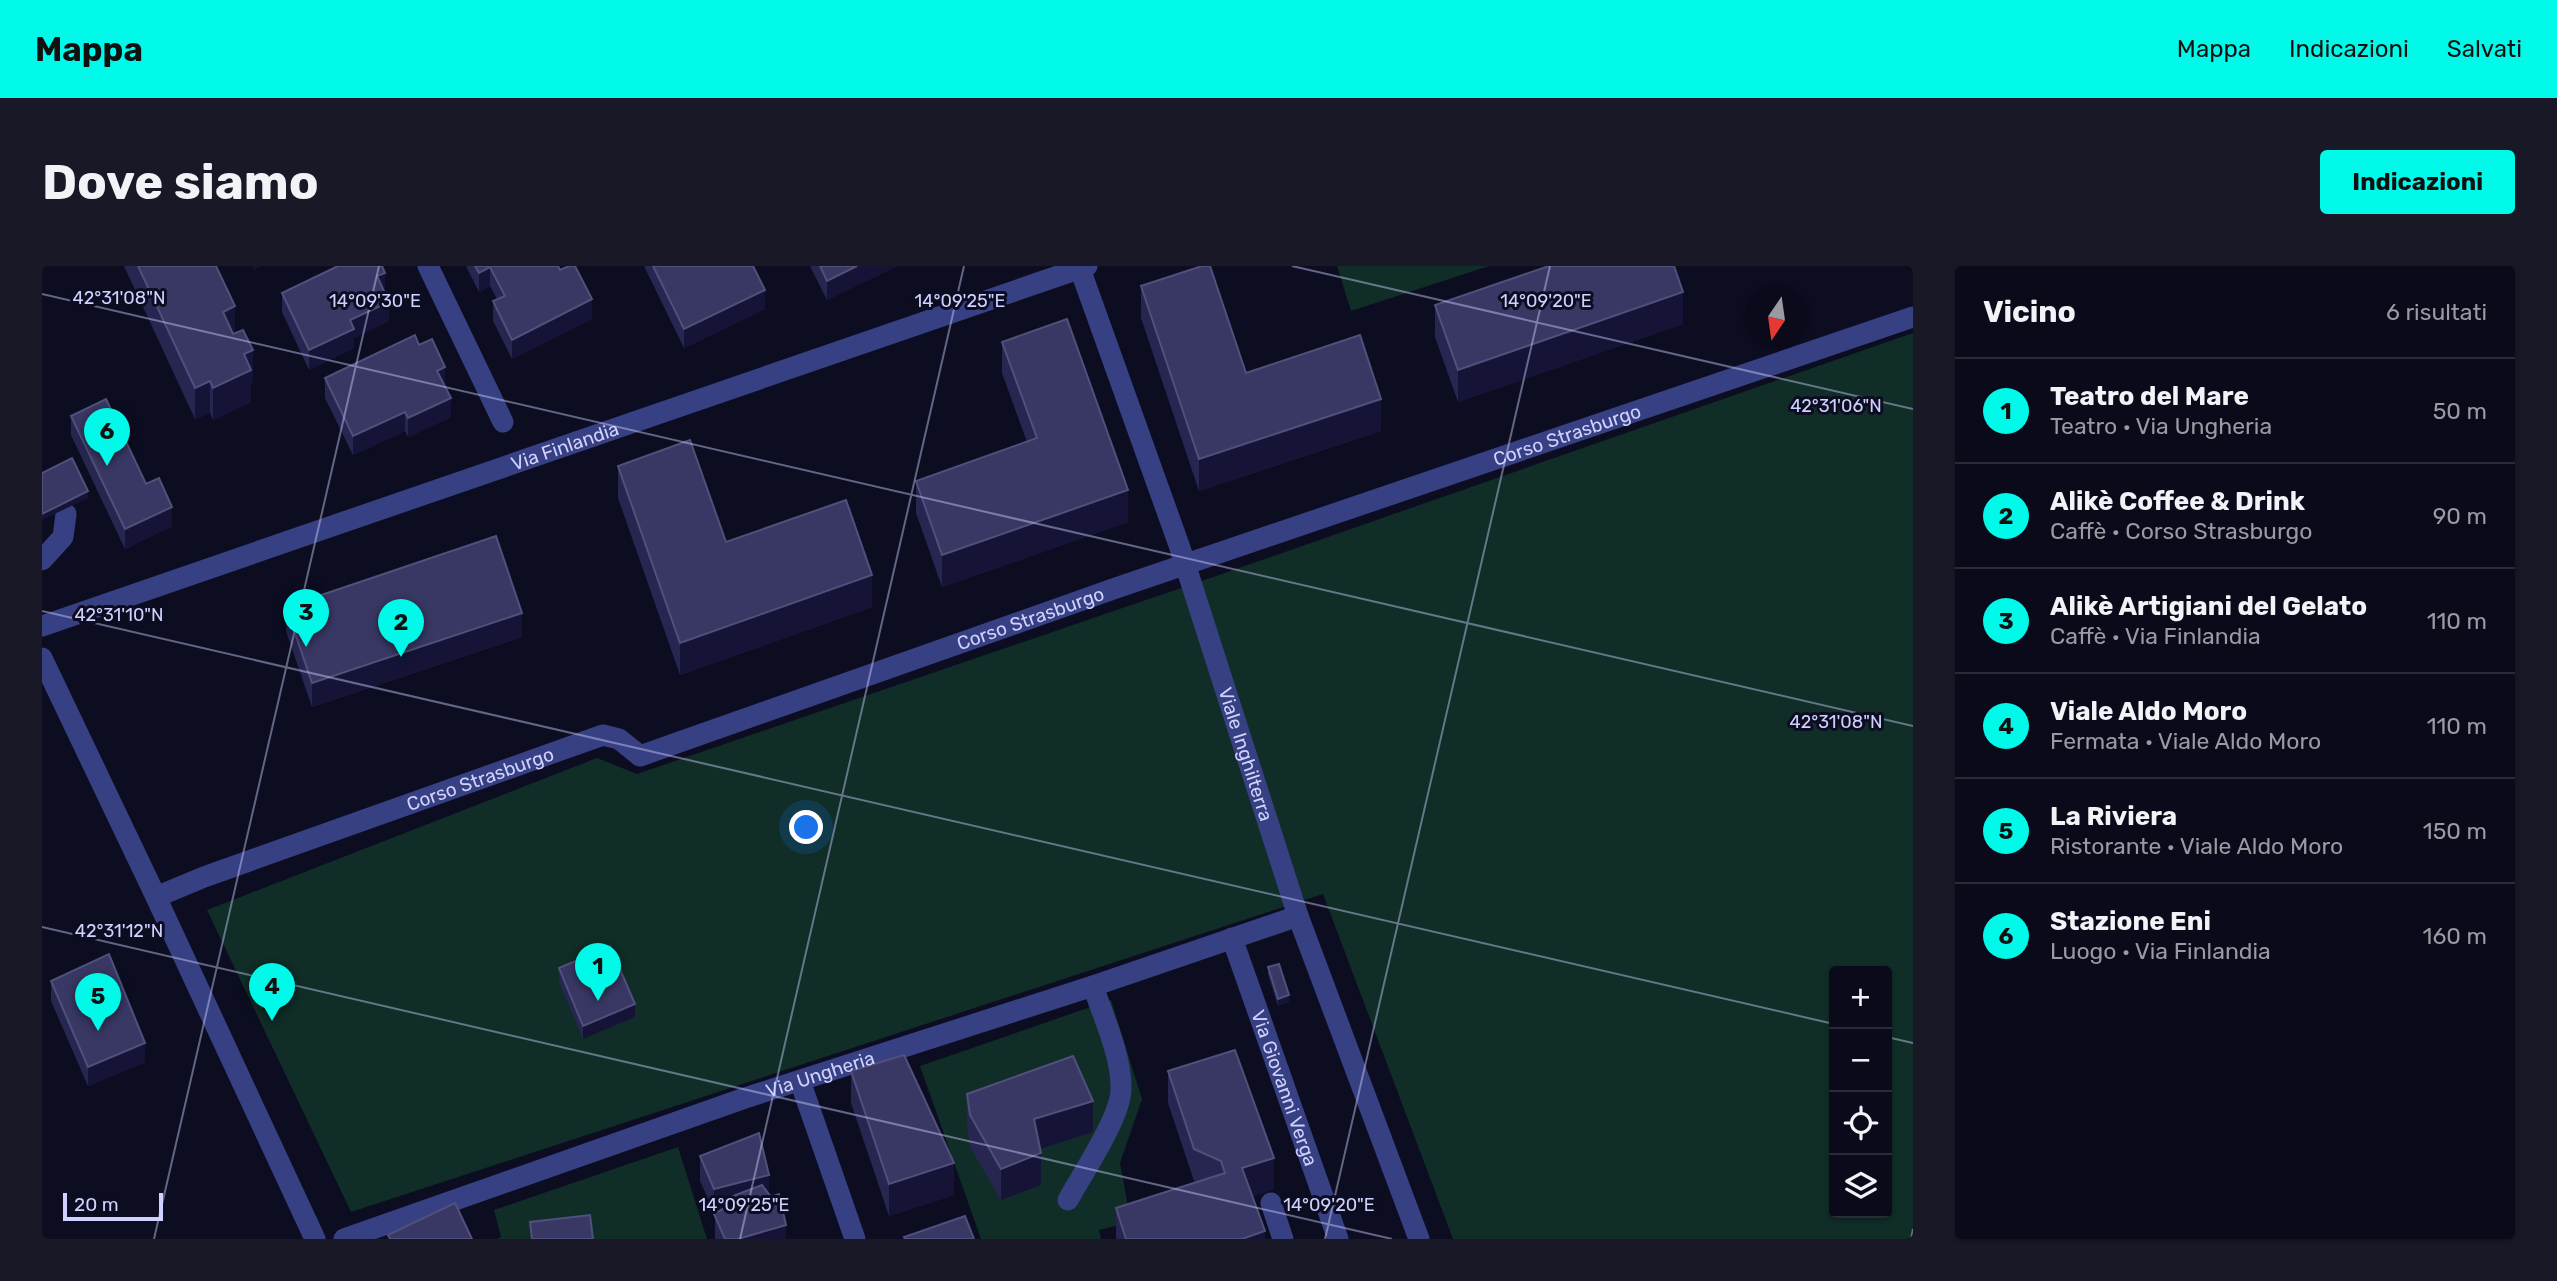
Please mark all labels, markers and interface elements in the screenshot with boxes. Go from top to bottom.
text: Mappa [35,30,143,69]
text: Mappa [2177,35,2251,63]
text: Indicazioni [2289,35,2409,63]
text: Salvati [2447,35,2522,63]
button: Indicazioni [2320,150,2515,214]
text: Dove siamo [42,153,319,211]
text: 42°31'08"N [73,287,165,309]
north arrow [1745,287,1808,350]
text: 14°09'30"E [329,290,421,312]
text: 14°09'25"E [915,290,1005,312]
text: 14°09'20"E [1500,290,1592,312]
text: Vicino [1983,294,2076,330]
text: 6 risultati [2386,298,2487,326]
text: Teatro del Mare [2050,381,2249,412]
text: 42°31'06"N [1790,395,1882,417]
text: 1 [2000,397,2012,425]
text: 50 m [2433,397,2487,425]
street label: Corso Strasburgo [1490,399,1644,471]
pin: 6 [84,408,130,466]
text: Teatro · Via Ungheria [2050,412,2272,440]
street label: Via Finlandia [508,417,622,476]
text: Alikè Coffee & Drink [2050,486,2305,517]
text: 2 [1999,502,2013,530]
text: 90 m [2433,502,2487,530]
text: Caffè · Corso Strasburgo [2050,517,2312,545]
street label: Corso Strasburgo [954,582,1107,655]
pin: 3 [283,589,329,647]
text: Alikè Artigiani del Gelato [2050,591,2367,622]
pin: 2 [378,599,424,657]
text: 42°31'10"N [74,604,164,626]
text: 3 [1998,607,2014,635]
text: 110 m [2427,607,2487,635]
text: Caffè · Via Finlandia [2050,622,2261,650]
street label: Viale Inghilterra [1213,685,1278,824]
text: Viale Aldo Moro [2050,696,2247,727]
text: 42°31'08"N [1790,711,1882,733]
text: 4 [1998,712,2014,740]
text: 110 m [2427,712,2487,740]
text: Fermata · Viale Aldo Moro [2050,727,2321,755]
street label: Corso Strasburgo [403,742,557,816]
text: La Riviera [2050,801,2177,832]
your location [789,810,823,844]
text: 5 [1999,817,2013,845]
text: 150 m [2423,817,2487,845]
text: Ristorante · Viale Aldo Moro [2050,832,2343,860]
text: Stazione Eni [2050,906,2211,937]
text: 42°31'12"N [75,920,163,942]
text: 6 [1999,922,2013,950]
text: 160 m [2423,922,2487,950]
text: Luogo · Via Finlandia [2050,937,2271,965]
pin: 1 [575,943,621,1001]
pin: 4 [249,963,295,1021]
map controls [1829,966,1892,1218]
button: + [1829,966,1892,1029]
pin: 5 [75,973,121,1031]
street label: Via Giovanni Verga [1246,1007,1322,1169]
button: − [1829,1029,1892,1092]
street label: Via Ungheria [763,1046,878,1103]
button: locate [1829,1092,1892,1155]
button: layers [1829,1155,1892,1218]
scale bar [63,1190,163,1222]
text: 20 m [74,1193,119,1216]
text: 14°09'25"E [699,1194,789,1216]
text: 14°09'20"E [1283,1194,1375,1216]

